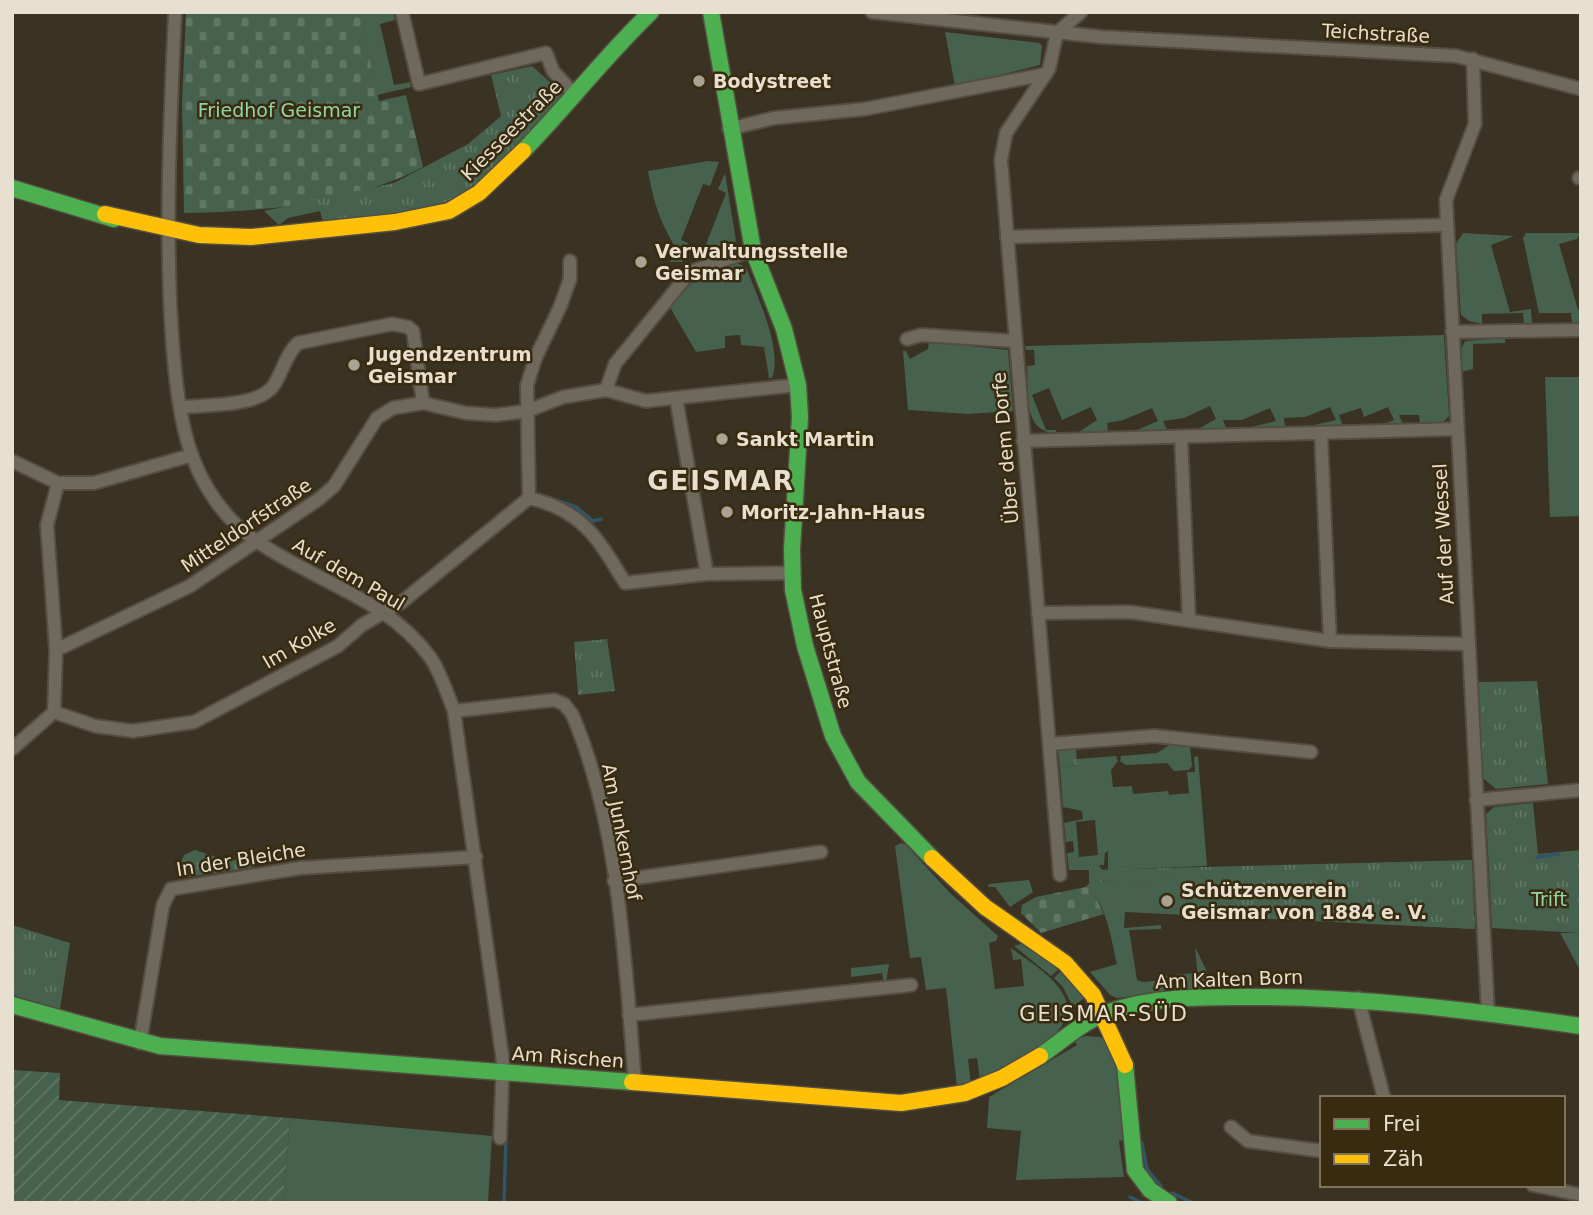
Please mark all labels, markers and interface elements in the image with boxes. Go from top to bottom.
street label: Teichstraße [1320,19,1431,47]
place label: Bodystreet [713,70,831,92]
marker: Bodystreet [691,73,707,89]
street label: Kiesseestraße [456,75,566,185]
park label: Friedhof Geismar [198,99,360,121]
place label: Verwaltungsstelle Geismar [655,240,848,284]
marker: Verwaltungsstelle Geismar [633,254,649,270]
place label: Jugendzentrum Geismar [366,343,531,387]
marker: Jugendzentrum Geismar [346,357,362,373]
street label: Über dem Dorfe [987,371,1023,525]
place label: Sankt Martin [736,428,875,450]
marker: Sankt Martin [714,431,730,447]
street label: Auf der Wessel [1428,463,1458,605]
district label: GEISMAR [647,466,795,496]
street label: Mitteldorfstraße [177,473,315,577]
place label: Moritz-Jahn-Haus [741,501,925,523]
marker: Moritz-Jahn-Haus [719,504,735,520]
street label: Auf dem Paul [289,533,409,615]
street label: Hauptstraße [805,591,857,711]
street label: Im Kolke [259,613,339,673]
street label: Am Junkernhof [598,762,646,904]
street label: In der Bleiche [175,838,307,880]
place label: Schützenverein Geismar von 1884 e. V. [1181,879,1427,923]
park label: Trift [1530,888,1567,910]
marker: Schützenverein Geismar von 1884 e. V. [1159,893,1175,909]
street label: Am Kalten Born [1155,965,1303,993]
district label: GEISMAR-SÜD [1019,1001,1189,1026]
street label: Am Rischen [511,1042,625,1072]
legend [1320,1096,1565,1187]
text: Frei [1383,1112,1420,1136]
text: Zäh [1383,1147,1424,1171]

